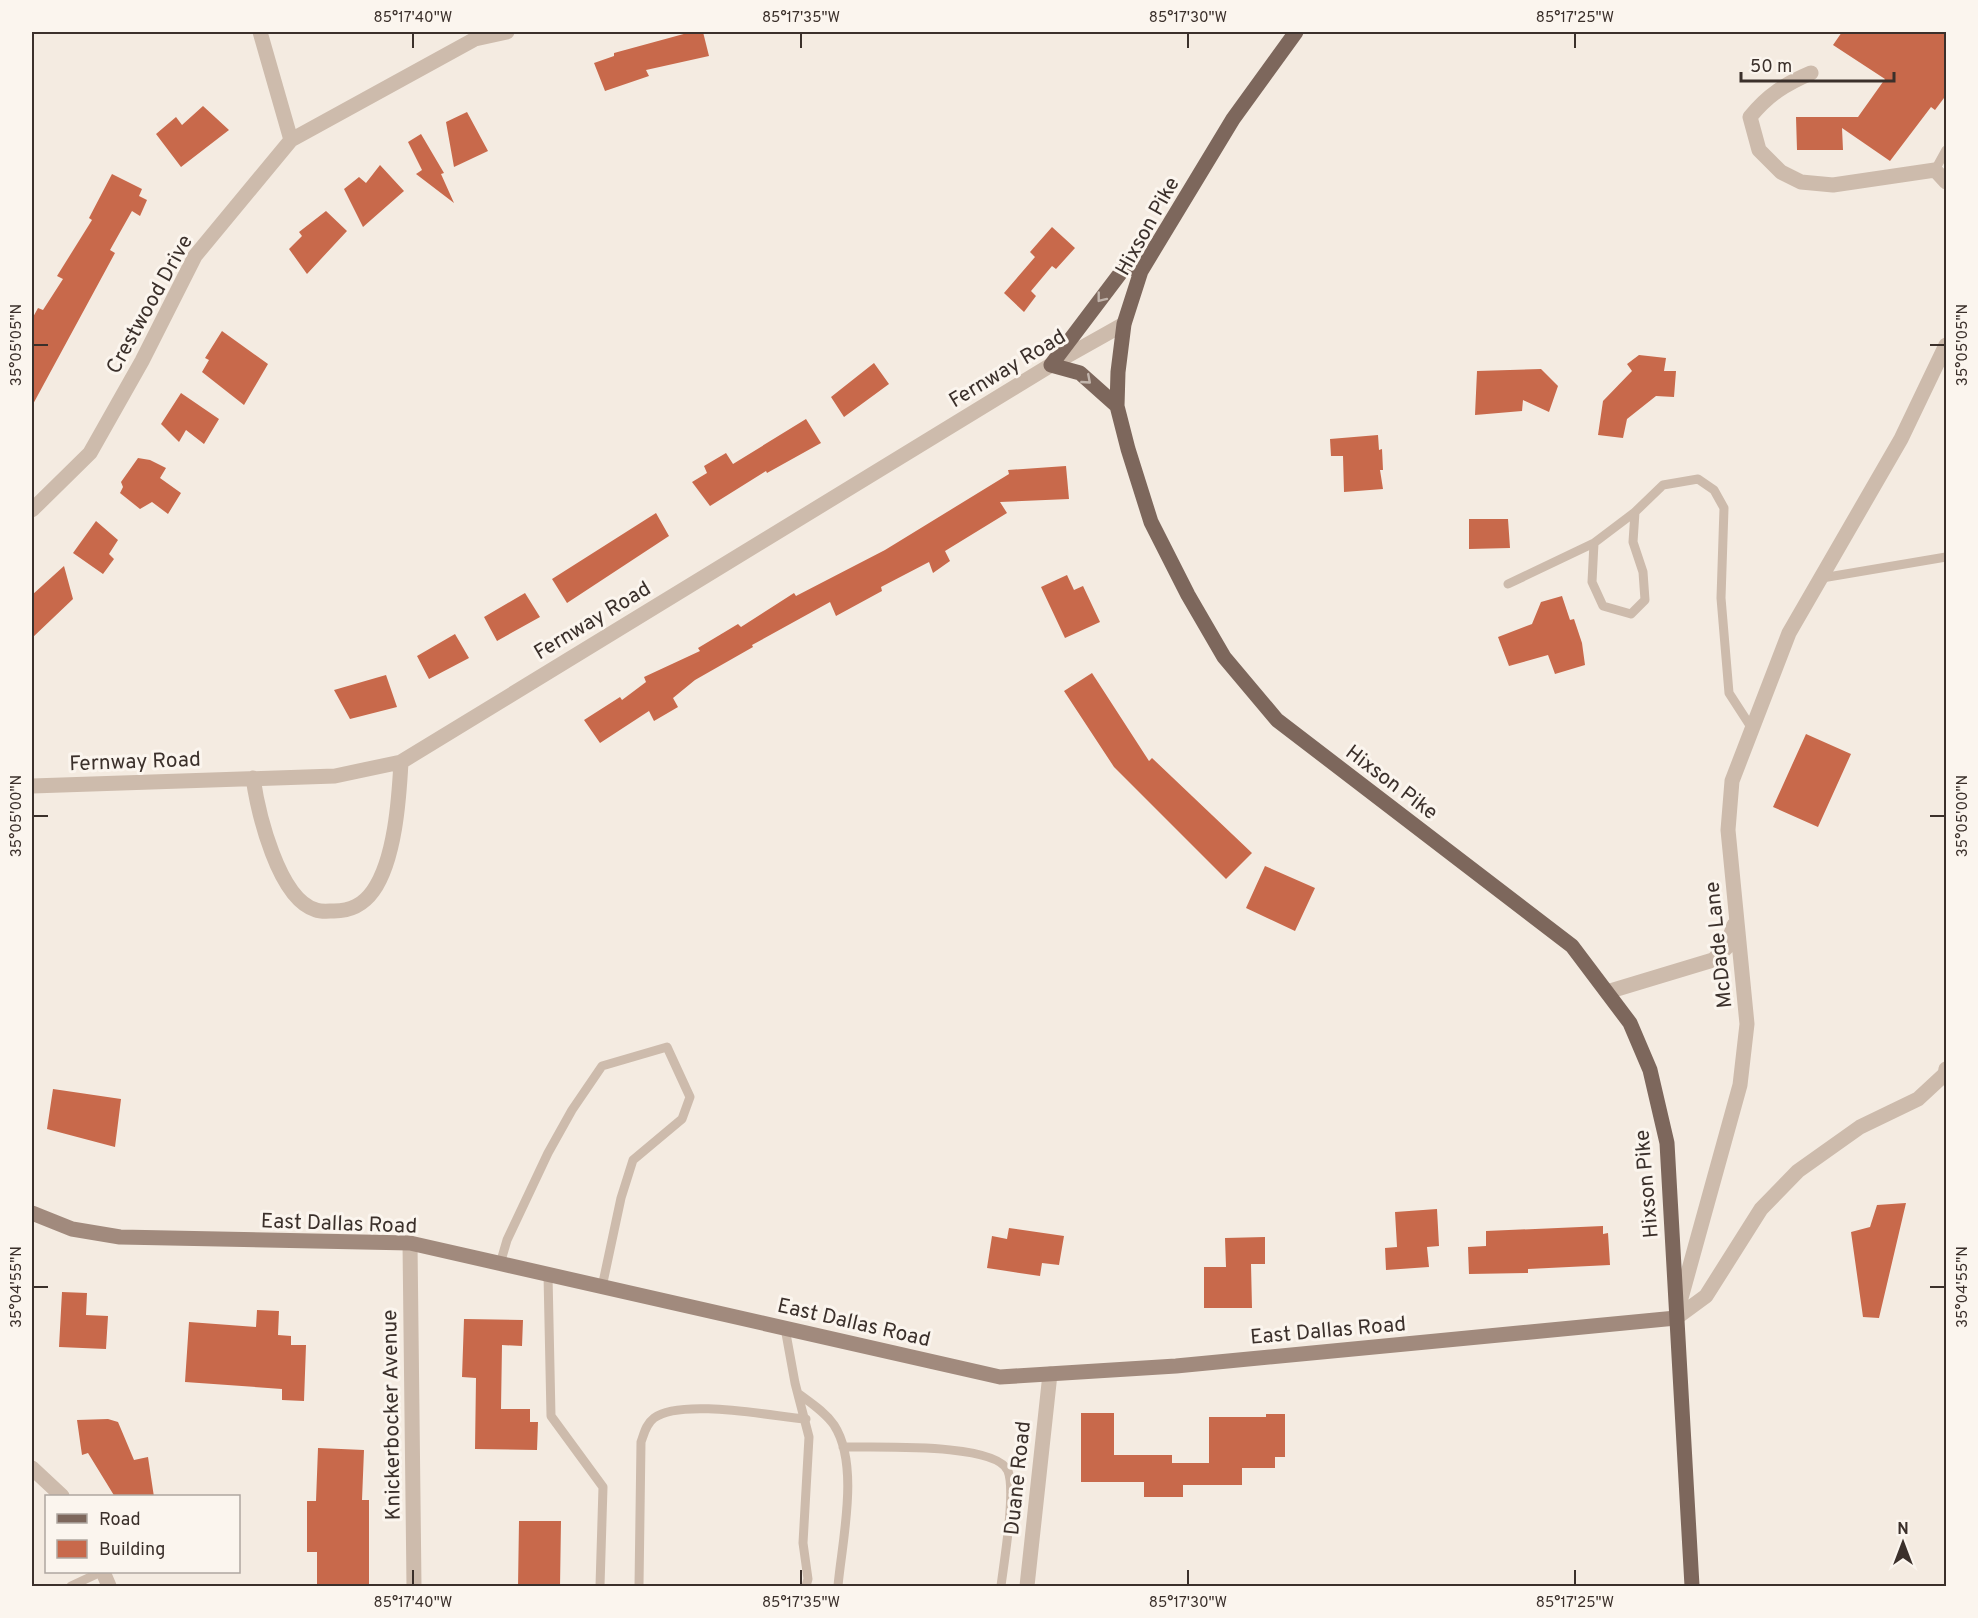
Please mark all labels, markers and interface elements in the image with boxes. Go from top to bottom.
text: 85°17'40"W [374,9,452,28]
text: 85°17'35"W [762,9,840,28]
text: 85°17'30"W [1149,9,1227,28]
text: 85°17'25"W [1536,9,1614,28]
scale bar [1741,45,1894,83]
text: 50 m [1750,56,1792,79]
street label: Hixson Pike [1110,173,1187,281]
street label: Crestwood Drive [101,230,200,379]
one-way arrow [1098,291,1109,302]
text: 35°05'05"N [8,304,27,386]
text: 35°05'05"N [1954,304,1973,386]
street label: Fernway Road [944,324,1071,415]
one-way arrow [1080,373,1091,384]
street label: Fernway Road [529,576,656,667]
street label: Hixson Pike [1339,740,1443,827]
street label: Fernway Road [69,747,201,778]
text: 35°05'00"N [8,775,27,857]
text: 35°05'00"N [1954,775,1973,857]
street label: McDade Lane [1699,880,1740,1010]
street label: Hixson Pike [1629,1128,1666,1239]
street label: East Dallas Road [260,1208,418,1241]
text: 35°04'55"N [8,1246,27,1328]
text: 35°04'55"N [1954,1246,1973,1328]
street label: East Dallas Road [774,1293,933,1354]
street label: Knickerbocker Avenue [377,1309,408,1521]
street label: East Dallas Road [1249,1311,1407,1352]
street label: Duane Road [999,1420,1038,1537]
legend [45,1495,240,1573]
text: Road [99,1509,141,1532]
north arrow [1873,1513,1933,1573]
text: N [1897,1520,1909,1540]
text: Building [99,1539,165,1562]
text: 85°17'40"W [374,1594,452,1613]
text: 85°17'35"W [762,1594,840,1613]
text: 85°17'30"W [1149,1594,1227,1613]
text: 85°17'25"W [1536,1594,1614,1613]

